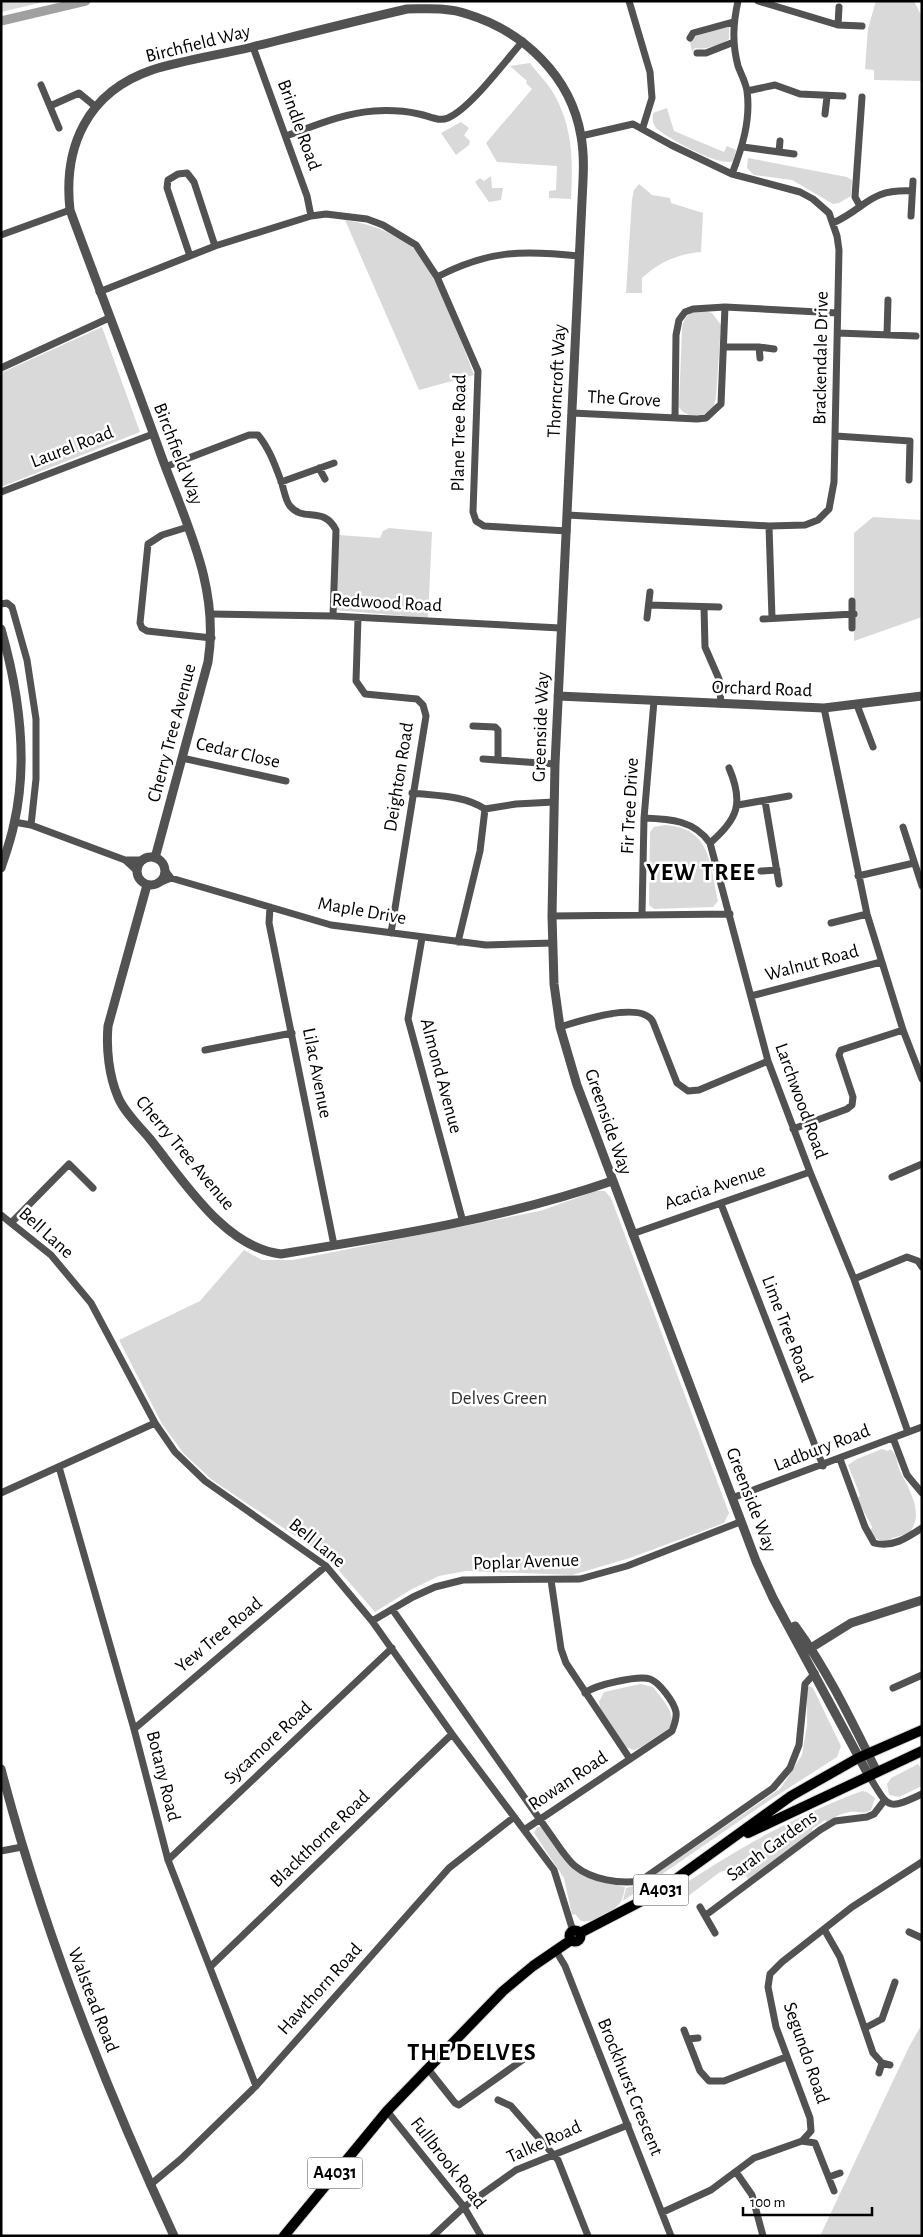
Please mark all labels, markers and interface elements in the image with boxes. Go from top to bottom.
street label: Birchfield Way [144,22,252,66]
street label: Brindle Road [274,77,324,173]
street label: Brackendale Drive [810,291,832,425]
street label: Thorncroft Way [545,324,569,438]
street label: Plane Tree Road [448,374,470,492]
street label: The Grove [587,388,661,410]
street label: Birchfield Way [150,400,206,508]
street label: Laurel Road [28,423,116,471]
street label: Redwood Road [331,591,443,615]
street label: Cherry Tree Avenue [144,662,200,804]
street label: Greenside Way [530,671,552,783]
street label: Orchard Road [711,678,813,700]
street label: Deighton Road [381,721,417,833]
street label: Cedar Close [194,734,282,772]
street label: Fir Tree Drive [618,757,642,855]
district label: YEW TREE [646,861,756,885]
street label: Maple Drive [316,894,408,928]
street label: Walnut Road [763,941,861,985]
street label: Almond Avenue [417,1016,465,1136]
street label: Lilac Avenue [299,1026,335,1120]
street label: Larchwood Road [771,1041,831,1161]
street label: Greenside Way [581,1067,635,1177]
street label: Cherry Tree Avenue [132,1092,238,1214]
street label: Acacia Avenue [662,1161,768,1213]
street label: Bell Lane [15,1204,77,1262]
street label: Lime Tree Road [758,1273,816,1385]
park label: Delves Green [451,1389,547,1408]
street label: Ladbury Road [771,1421,873,1475]
street label: Greenside Way [722,1445,780,1555]
street label: Bell Lane [285,1515,349,1571]
street label: Poplar Avenue [473,1551,579,1573]
street label: Yew Tree Road [172,1594,266,1676]
street label: Sycamore Road [220,1698,316,1788]
street label: Botany Road [143,1729,183,1823]
street label: Rowan Road [525,1748,611,1814]
street label: Blackthorne Road [267,1787,374,1891]
street label: Sarah Gardens [723,1807,821,1885]
road number: A4031 [634,1874,688,1906]
street label: Hawthorn Road [274,1939,366,2038]
street label: Walstead Road [64,1945,122,2055]
street label: Segundo Road [780,2000,832,2106]
street label: Brockhurst Crescent [594,2016,666,2158]
district label: THE DELVES [407,2041,537,2065]
street label: Fullbrook Road [407,2114,490,2212]
street label: Talke Road [504,2117,584,2167]
road number: A4031 [308,2158,362,2188]
scale bar [743,2184,872,2216]
text: 100 m [750,2195,785,2210]

